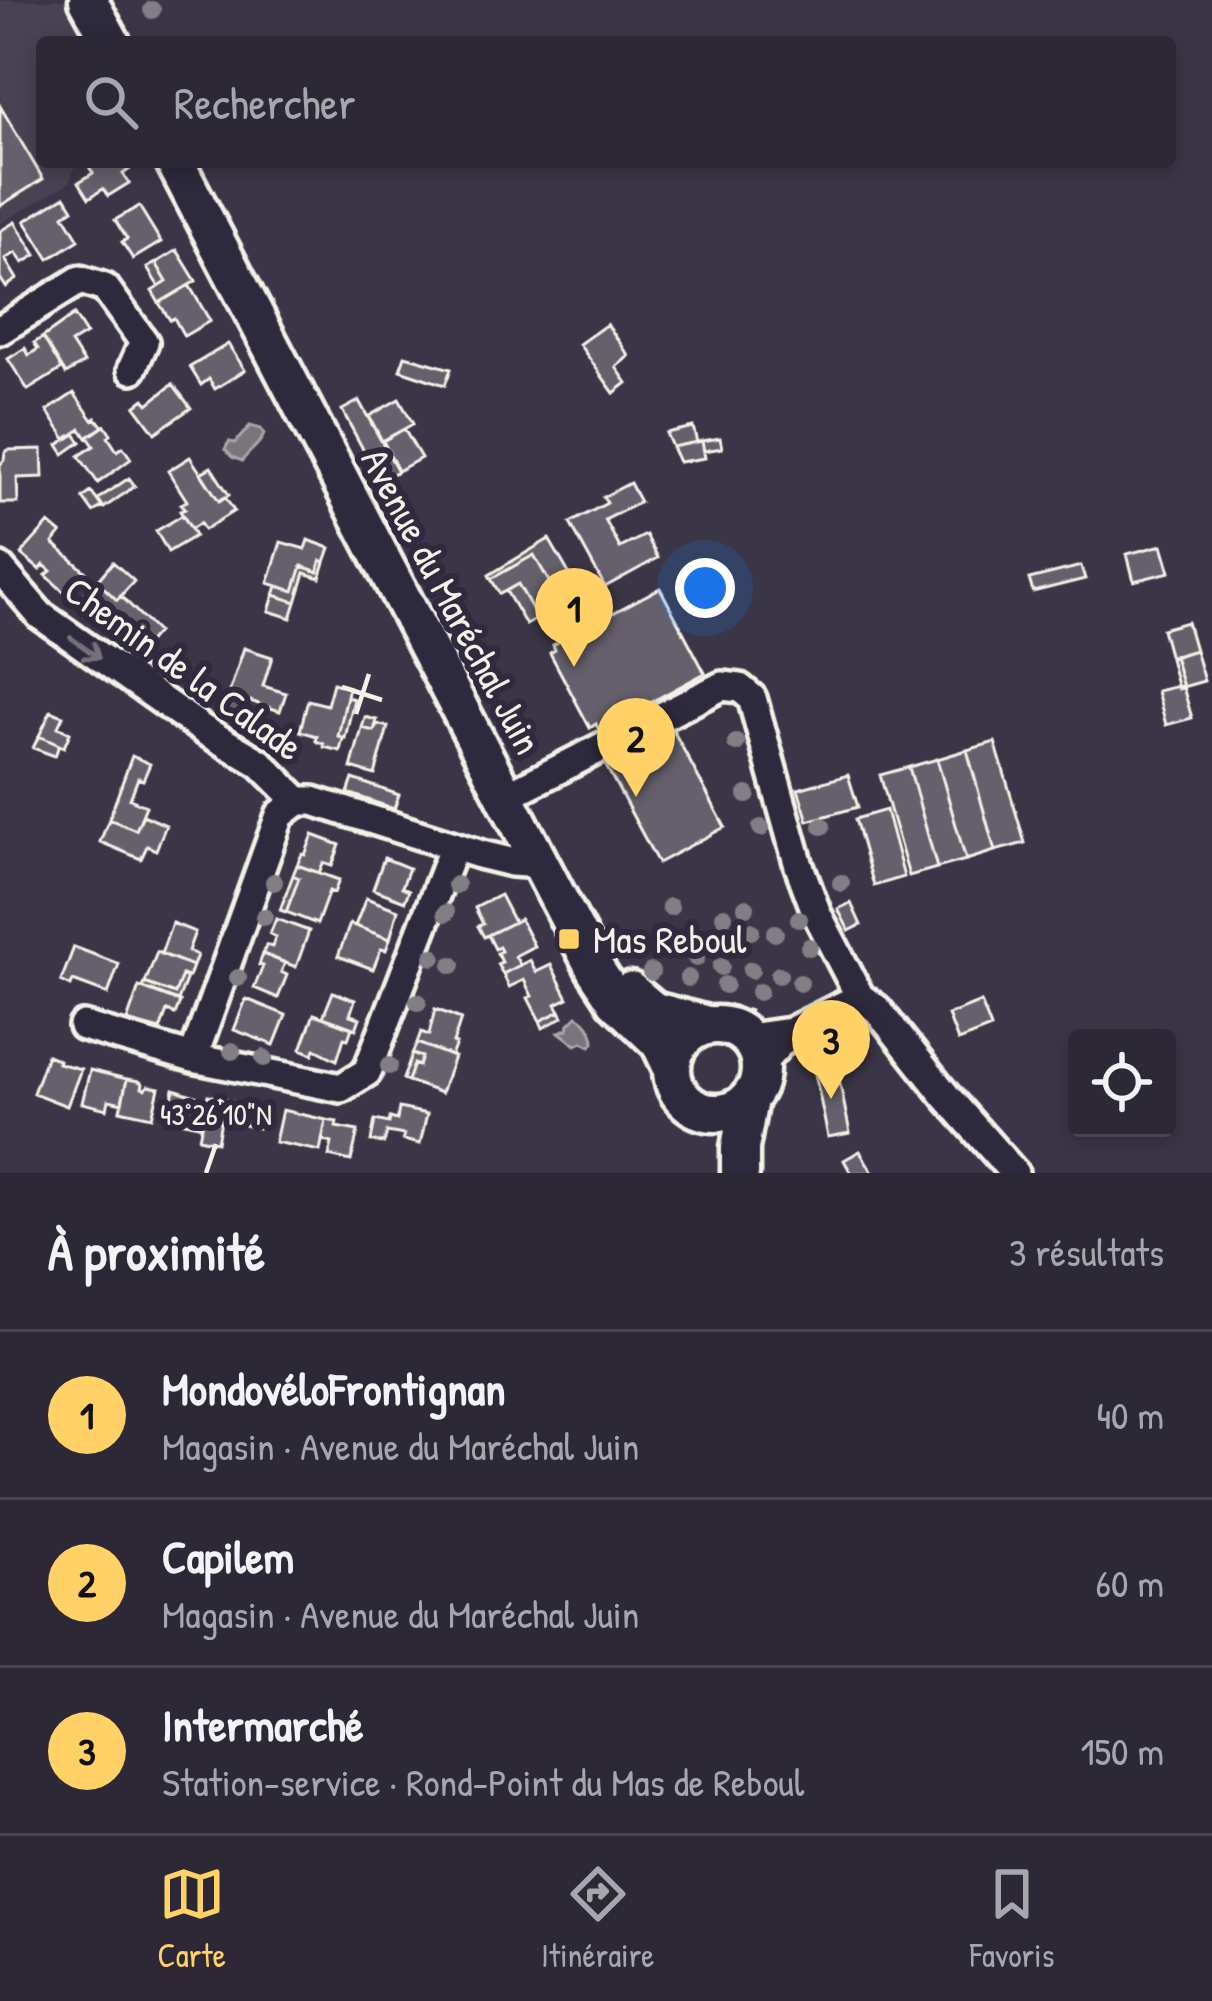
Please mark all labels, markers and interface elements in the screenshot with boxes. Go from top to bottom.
search box [36,36,1176,168]
icon: search [78,69,144,135]
text: Rechercher [174,72,356,133]
street label: Avenue du Maréchal Juin [349,439,555,763]
your location [675,558,735,618]
street label: Chemin de la Calade [54,563,314,772]
pin: 1 [535,568,613,667]
one-way arrow [68,634,101,660]
pin: 2 [597,698,675,797]
place label: Mas Reboul [593,912,747,965]
marker: Mas Reboul [556,926,582,952]
pin: 3 [792,1000,870,1099]
map controls [1068,1029,1176,1137]
button: locate [1068,1029,1176,1137]
text: 43°26'10"N [160,1094,272,1134]
text: À proximité [48,1217,265,1286]
text: 3 résultats [1009,1225,1164,1278]
text: MondovéloFrontignan [162,1358,506,1419]
text: 1 [80,1388,94,1441]
text: 40 m [1096,1388,1164,1441]
text: Magasin · Avenue du Maréchal Juin [162,1419,639,1472]
text: Capilem [162,1526,294,1587]
text: 2 [78,1556,96,1609]
text: 60 m [1095,1556,1164,1609]
text: Magasin · Avenue du Maréchal Juin [162,1587,639,1640]
text: Intermarché [162,1694,363,1755]
text: 3 [78,1724,96,1777]
text: 150 m [1080,1724,1164,1777]
text: Station-service · Rond-Point du Mas de Reboul [162,1755,804,1808]
tab: Carte [158,1861,226,1977]
tab: Itinéraire [541,1861,654,1977]
tab: Favoris [970,1861,1054,1977]

